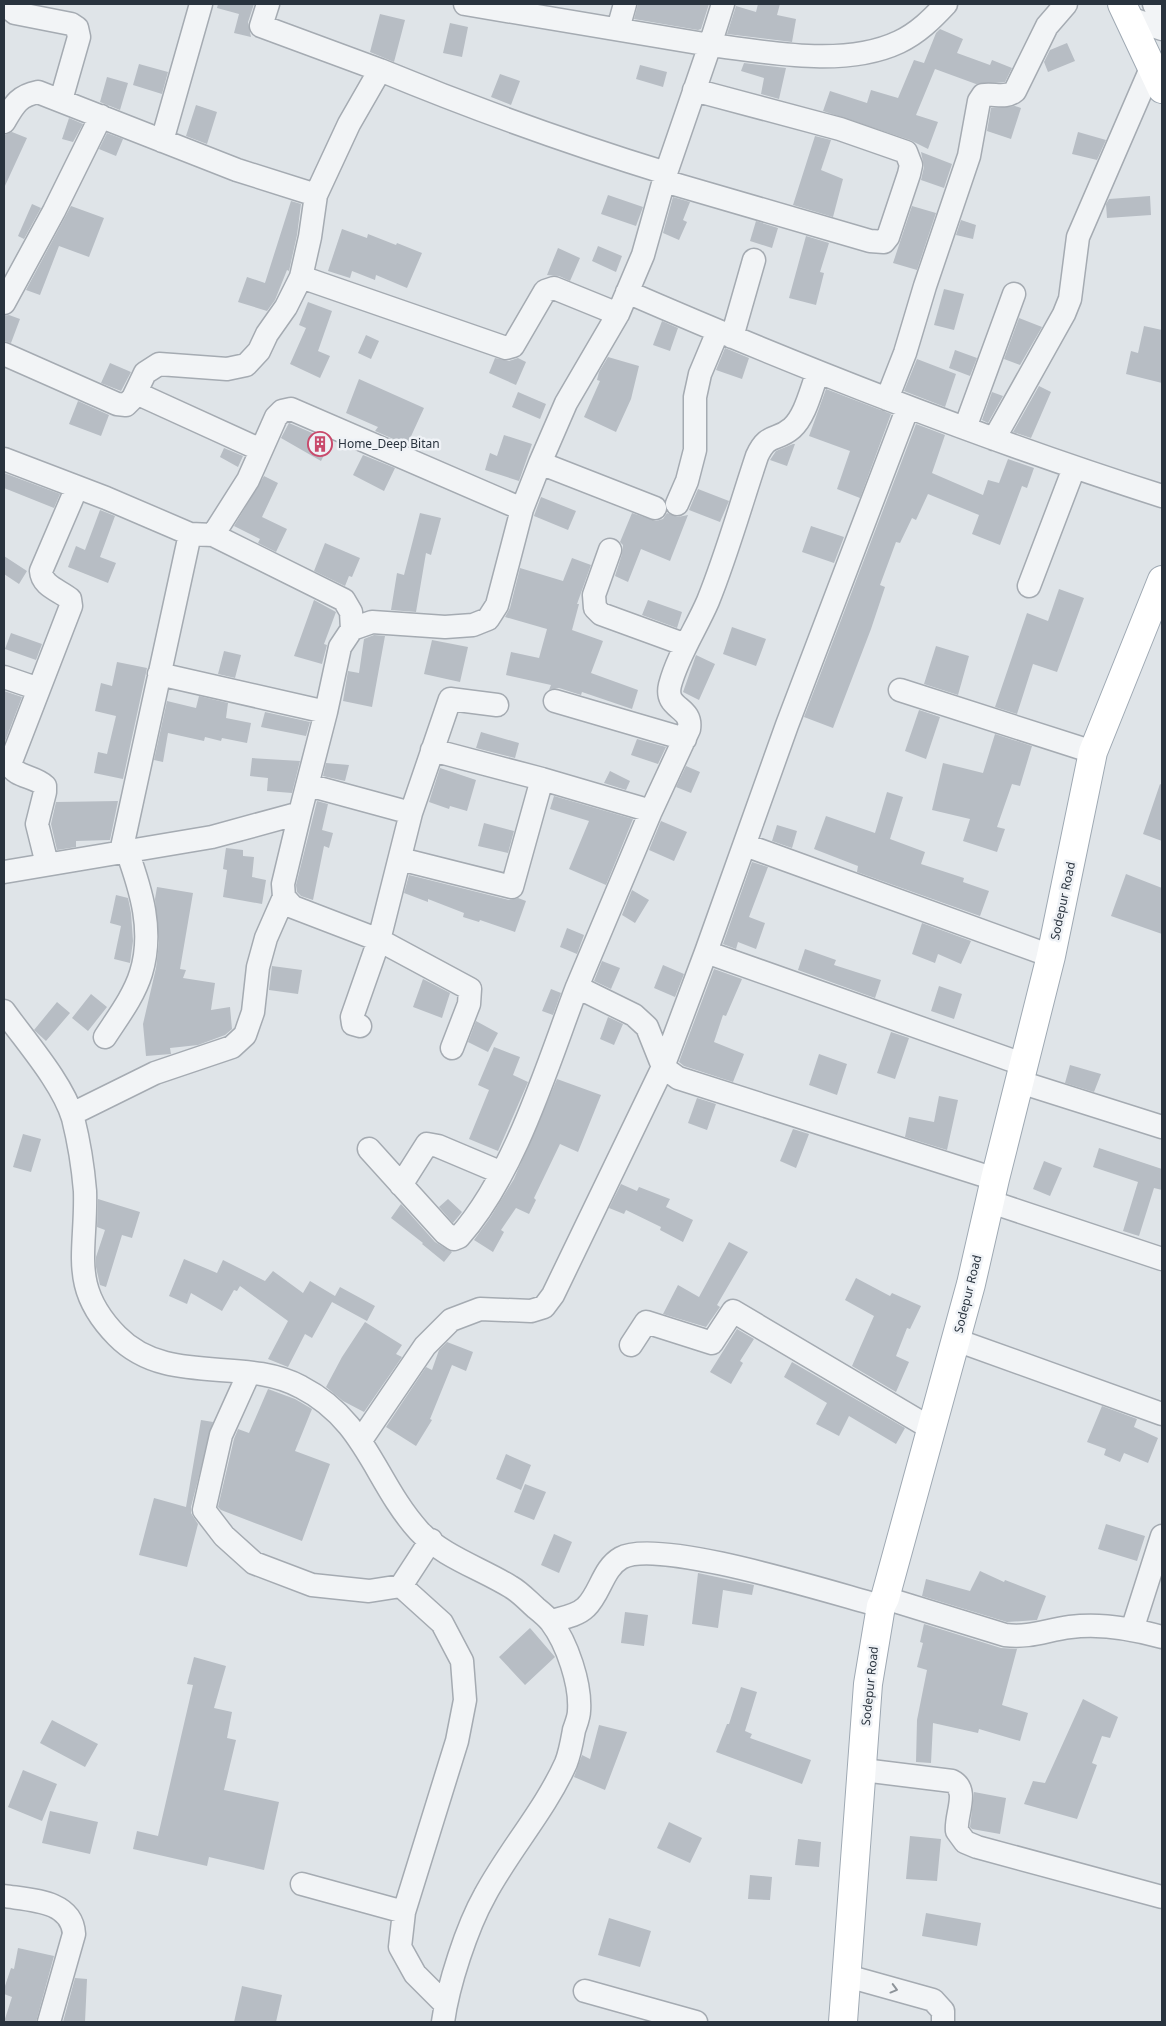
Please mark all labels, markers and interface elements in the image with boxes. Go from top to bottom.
building icon: Home_Deep Bitan [307,431,333,457]
place label: Home_Deep Bitan [338,435,440,452]
street label: Sodepur Road [1046,860,1079,942]
street label: Sodepur Road [950,1253,985,1335]
street label: Sodepur Road [857,1645,882,1726]
one-way arrow [889,1983,897,1993]

